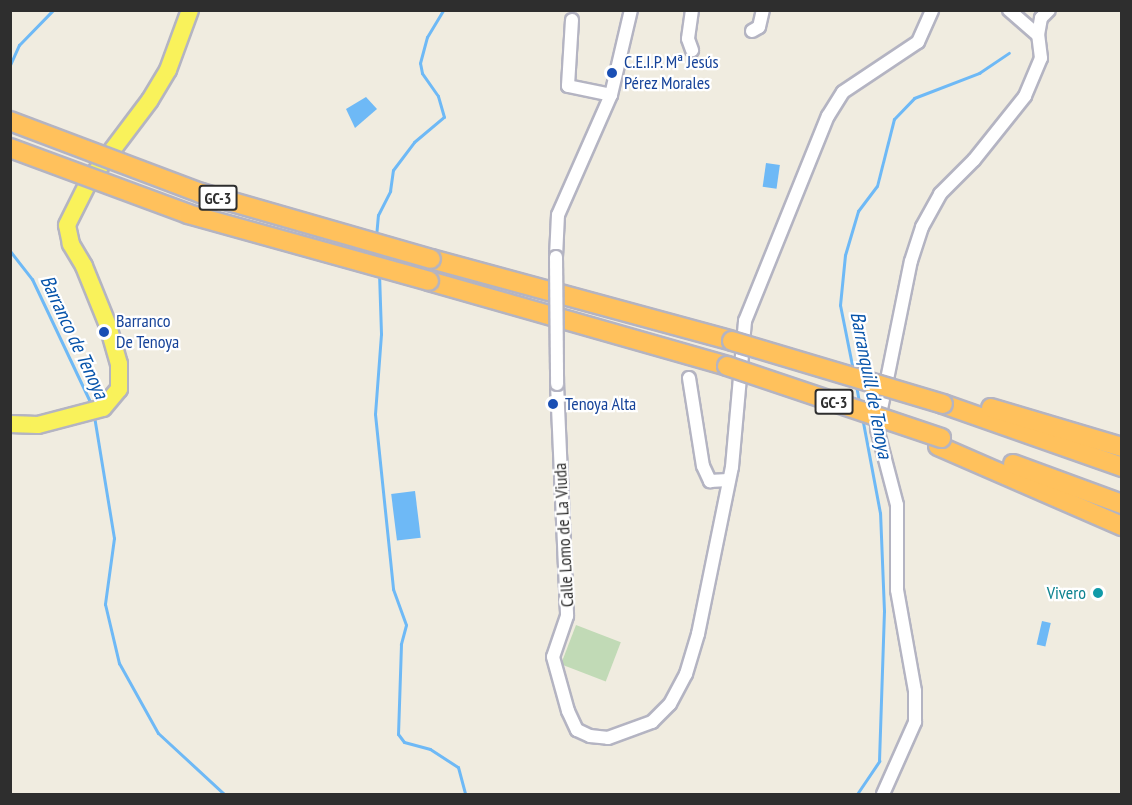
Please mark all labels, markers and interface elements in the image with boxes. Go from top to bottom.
place label: C.E.I.P. Mª Jesús Pérez Morales [624,52,720,94]
marker: C.E.I.P. Mª Jesús Pérez Morales [605,66,619,80]
road number: GC-3 [198,185,238,211]
water label: Barranco de Tenoya [35,271,113,403]
water label: Barranquill de Tenoya [845,309,897,461]
place label: Barranco De Tenoya [116,311,180,354]
marker: Barranco De Tenoya [97,325,111,339]
road number: GC-3 [814,389,854,415]
place label: Tenoya Alta [565,393,637,415]
marker: Tenoya Alta [546,397,560,411]
street label: Calle Lomo de La Viuda [549,462,579,608]
place label: Vivero [1047,582,1086,604]
marker: Vivero [1091,586,1105,600]

